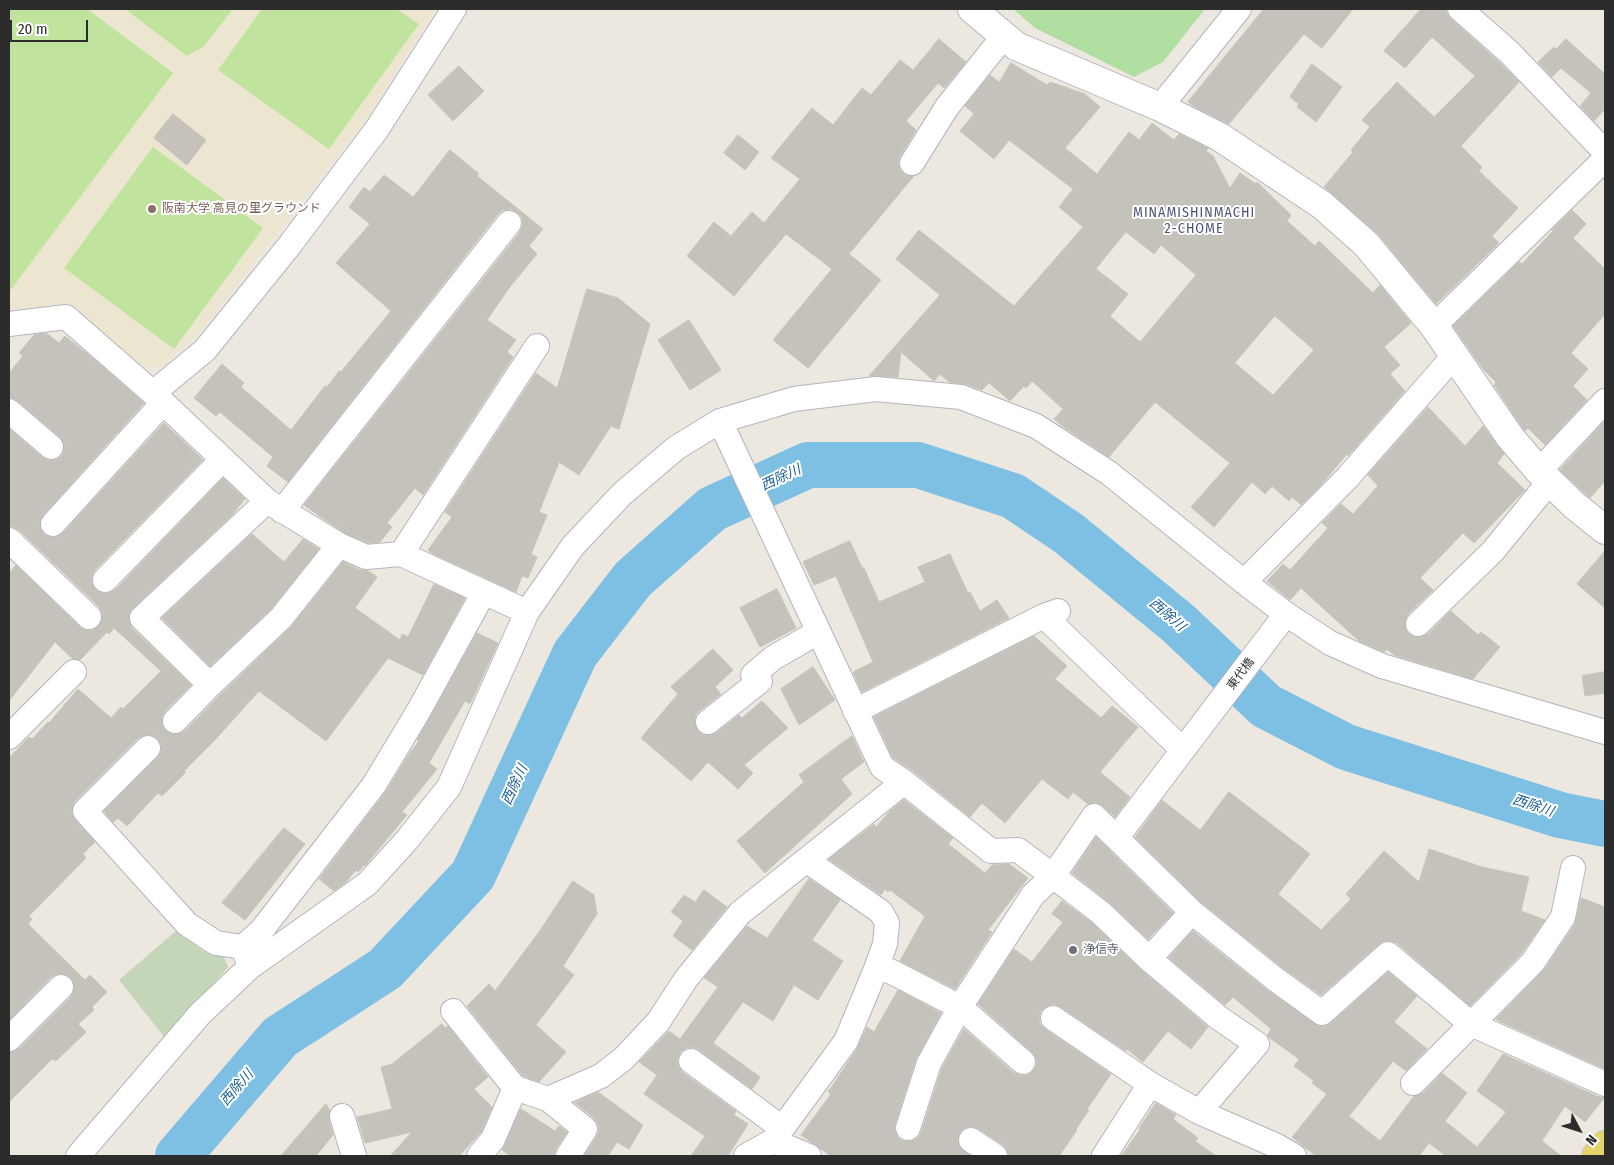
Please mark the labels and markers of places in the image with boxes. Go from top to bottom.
place label: 阪南大学 高見の里グラウンド [162,202,321,216]
marker: 阪南大学 高見の里グラウンド [146,203,158,215]
place label: 浄信寺 [1083,943,1119,957]
marker: 浄信寺 [1067,944,1079,956]

